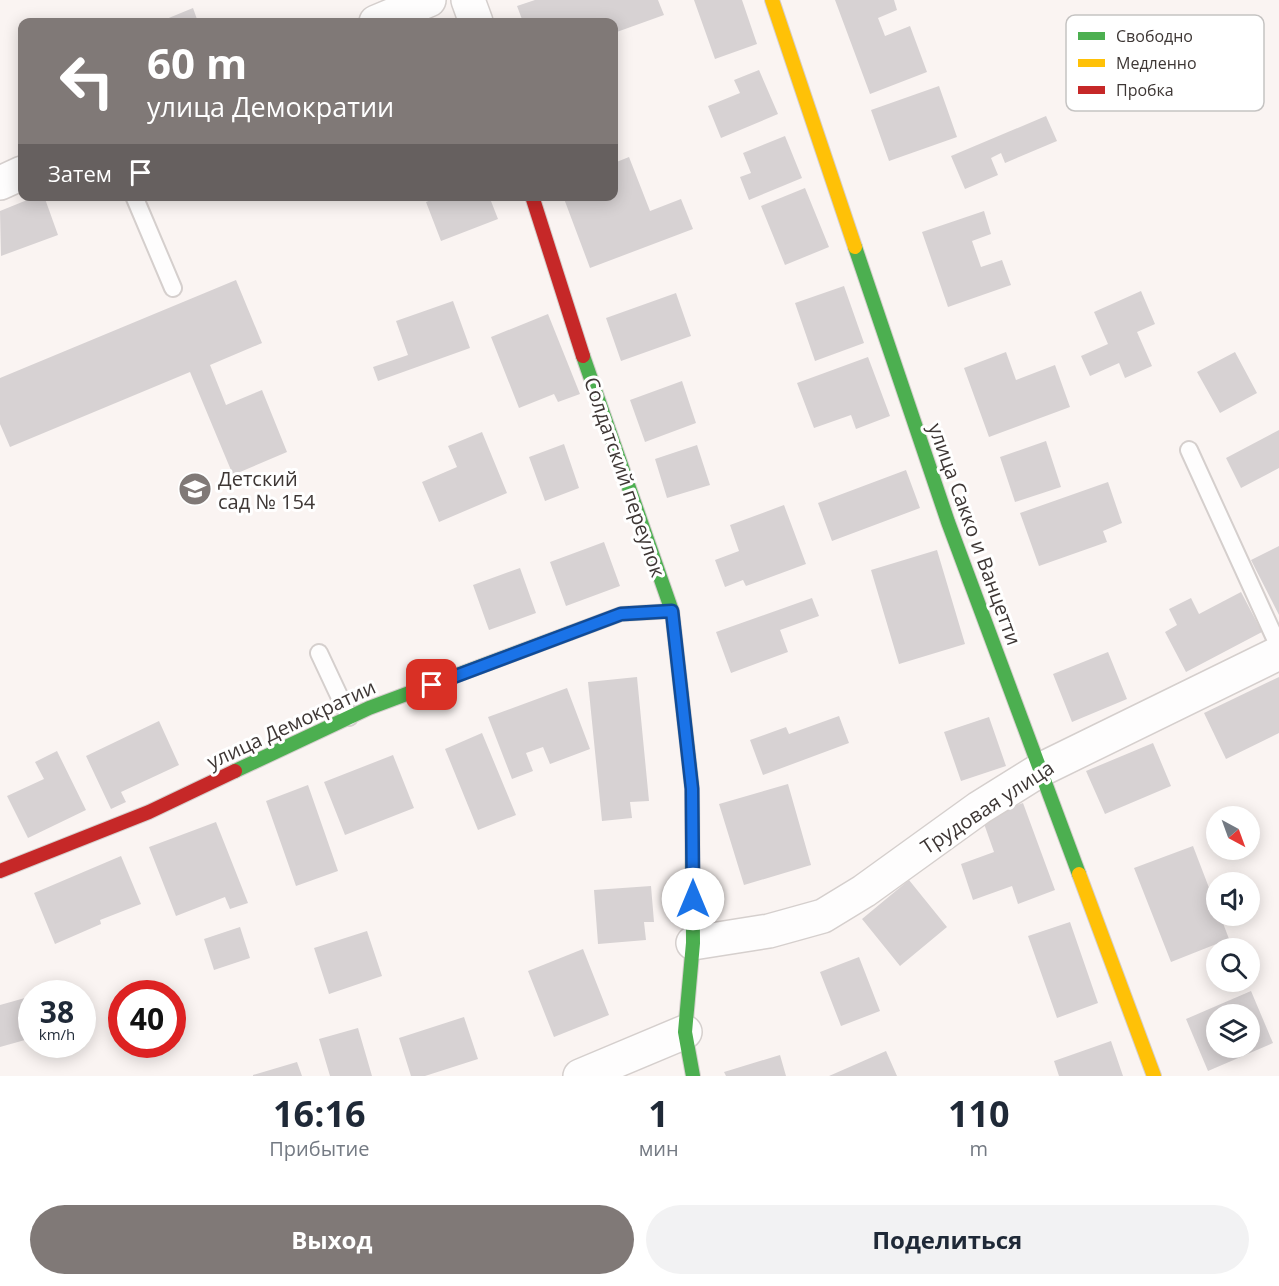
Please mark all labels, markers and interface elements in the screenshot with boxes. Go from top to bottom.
legend [1066,15,1264,111]
text: Свободно [1116,25,1193,47]
text: 60 m [147,34,247,91]
icon: left [48,42,126,120]
text: Медленно [1116,52,1197,74]
text: Пробка [1116,79,1174,101]
text: улица Демократии [147,88,394,125]
icon: arrive [124,156,157,189]
text: Затем [48,158,112,188]
street label: Солдатский переулок [578,374,672,581]
street label: улица Сакко и Ванцетти [922,419,1028,649]
place label: Детский сад № 154 [218,465,316,515]
school or university icon: Детский сад № 154 [177,471,213,507]
pin [406,659,457,710]
icon: arrive [415,668,448,701]
street label: улица Демократии [202,673,380,775]
street label: Трудовая улица [915,754,1059,860]
north arrow [1206,806,1260,860]
map controls [1206,806,1260,1058]
position arrow [661,867,725,931]
button: sound [1206,872,1260,926]
button: search [1206,938,1260,992]
speed limit sign: 40 [108,980,186,1058]
text: 38 [40,991,74,1032]
button: layers [1206,1004,1260,1058]
text: km/h [39,1024,75,1044]
text: 16:16 [273,1089,366,1138]
text: 1 [648,1089,669,1138]
text: 110 [948,1089,1010,1138]
text: Прибытие [269,1135,369,1162]
text: мин [639,1135,679,1162]
text: m [970,1135,988,1162]
button: Выход [30,1205,634,1274]
button: Поделиться [646,1205,1249,1274]

